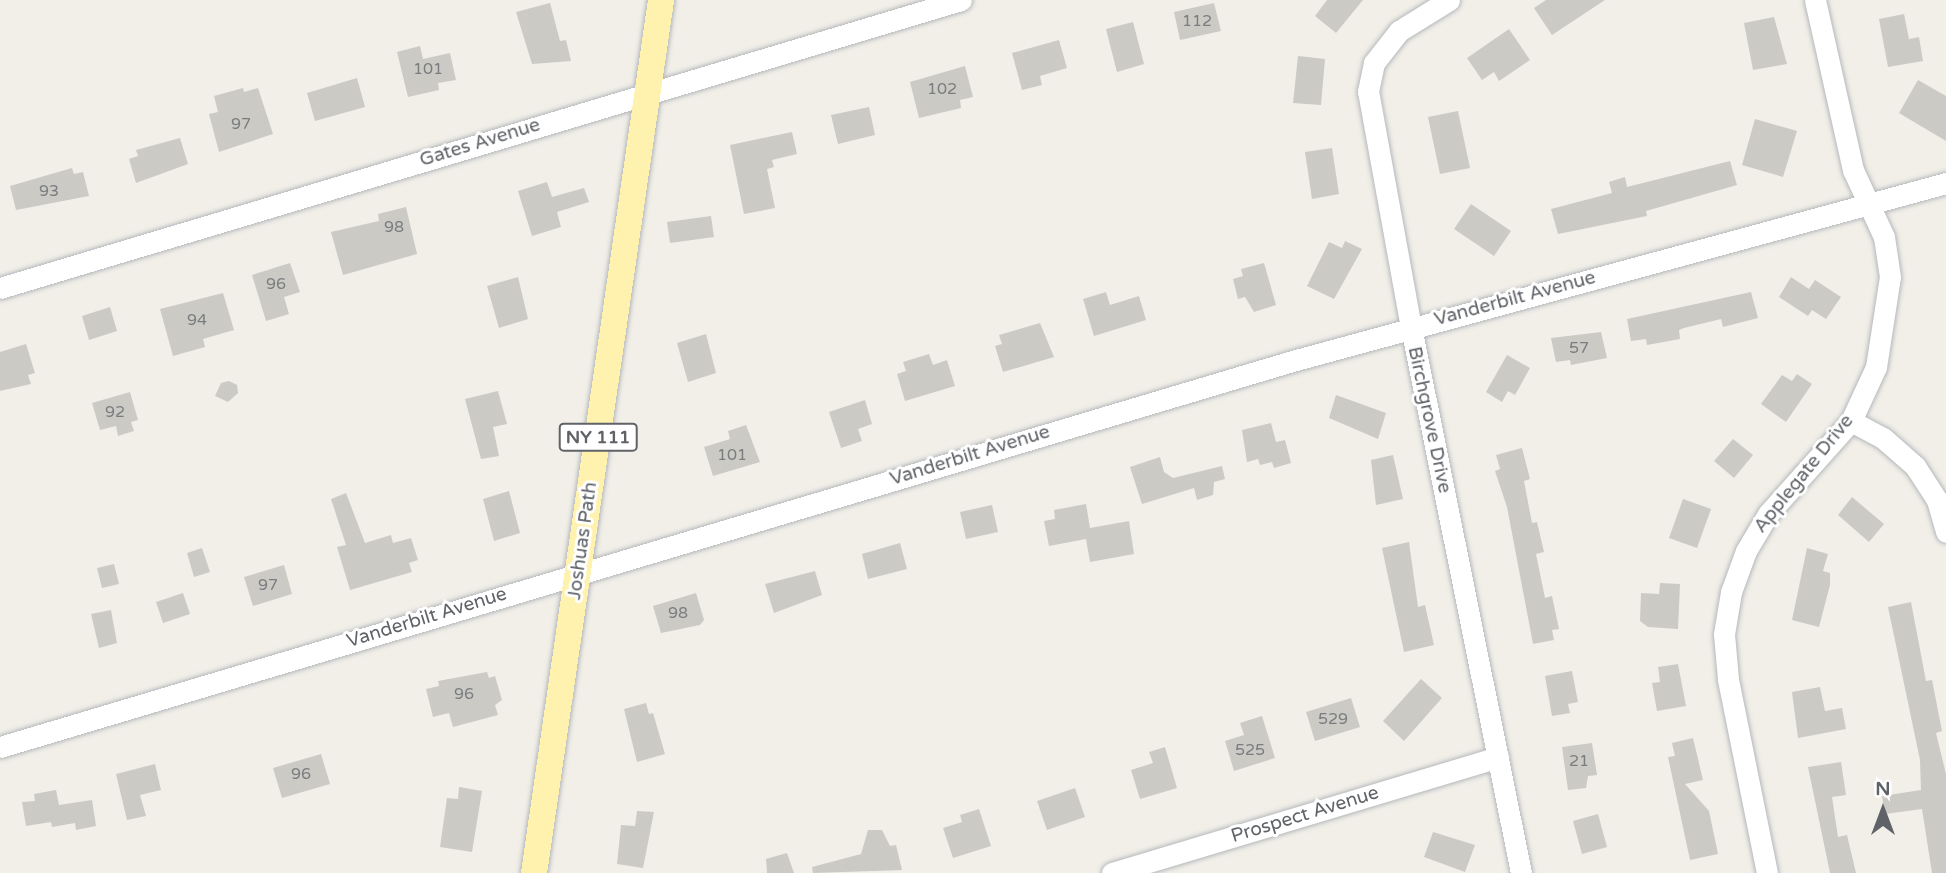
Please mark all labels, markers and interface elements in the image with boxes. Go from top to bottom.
house number: 112 [1182,11,1212,31]
house number: 101 [413,59,443,79]
house number: 102 [927,79,957,99]
house number: 97 [231,114,251,134]
street label: Gates Avenue [417,114,543,172]
house number: 93 [39,181,59,201]
house number: 98 [384,217,404,237]
street label: Vanderbilt Avenue [1432,266,1598,332]
house number: 96 [266,274,286,294]
house number: 94 [187,310,207,330]
house number: 57 [1569,338,1589,358]
street label: Birchgrove Drive [1402,345,1456,495]
house number: 92 [105,402,125,422]
street label: Applegate Drive [1749,410,1859,538]
street label: Vanderbilt Avenue [887,421,1053,491]
road number: NY 111 [558,422,638,452]
house number: 101 [717,445,747,465]
street label: Joshuas Path [563,481,603,601]
house number: 97 [258,575,278,595]
street label: Vanderbilt Avenue [344,583,510,653]
house number: 98 [668,603,688,623]
house number: 96 [454,684,474,704]
house number: 529 [1318,709,1348,729]
house number: 525 [1235,740,1265,760]
house number: 21 [1569,751,1589,771]
house number: 96 [291,764,311,784]
north arrow [1848,775,1918,845]
text: N [1875,778,1891,800]
street label: Prospect Avenue [1228,782,1382,848]

